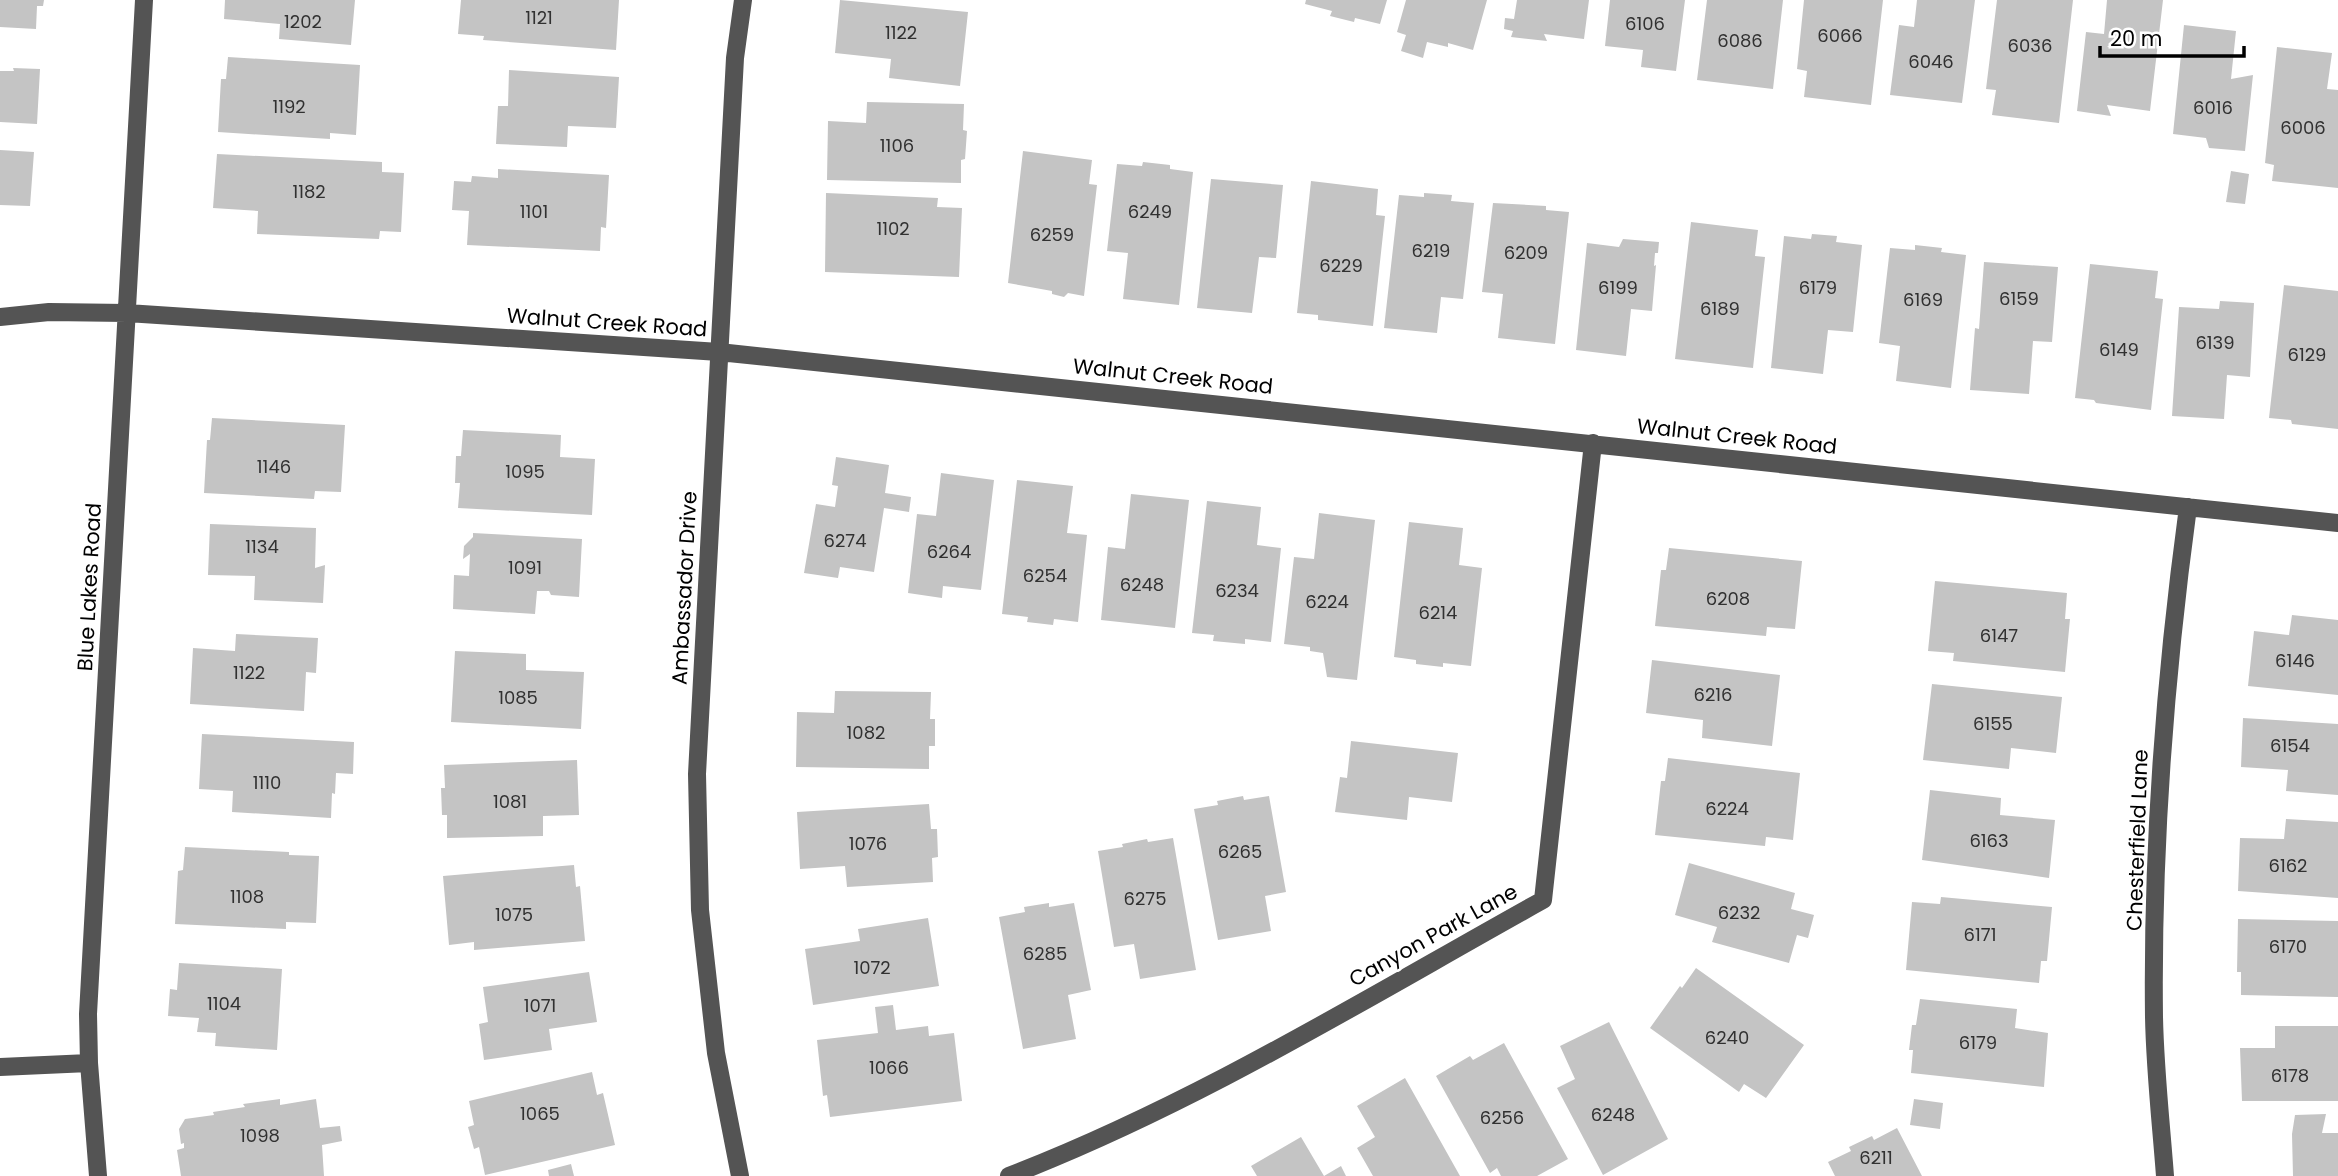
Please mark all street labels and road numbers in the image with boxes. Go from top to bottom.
street label: Walnut Creek Road [506,301,708,343]
street label: Walnut Creek Road [1071,351,1275,401]
street label: Walnut Creek Road [1635,411,1839,461]
street label: Ambassador Drive [664,490,704,686]
street label: Blue Lakes Road [70,502,108,672]
street label: Chesterfield Lane [2119,749,2155,931]
street label: Canyon Park Lane [1344,877,1522,993]

